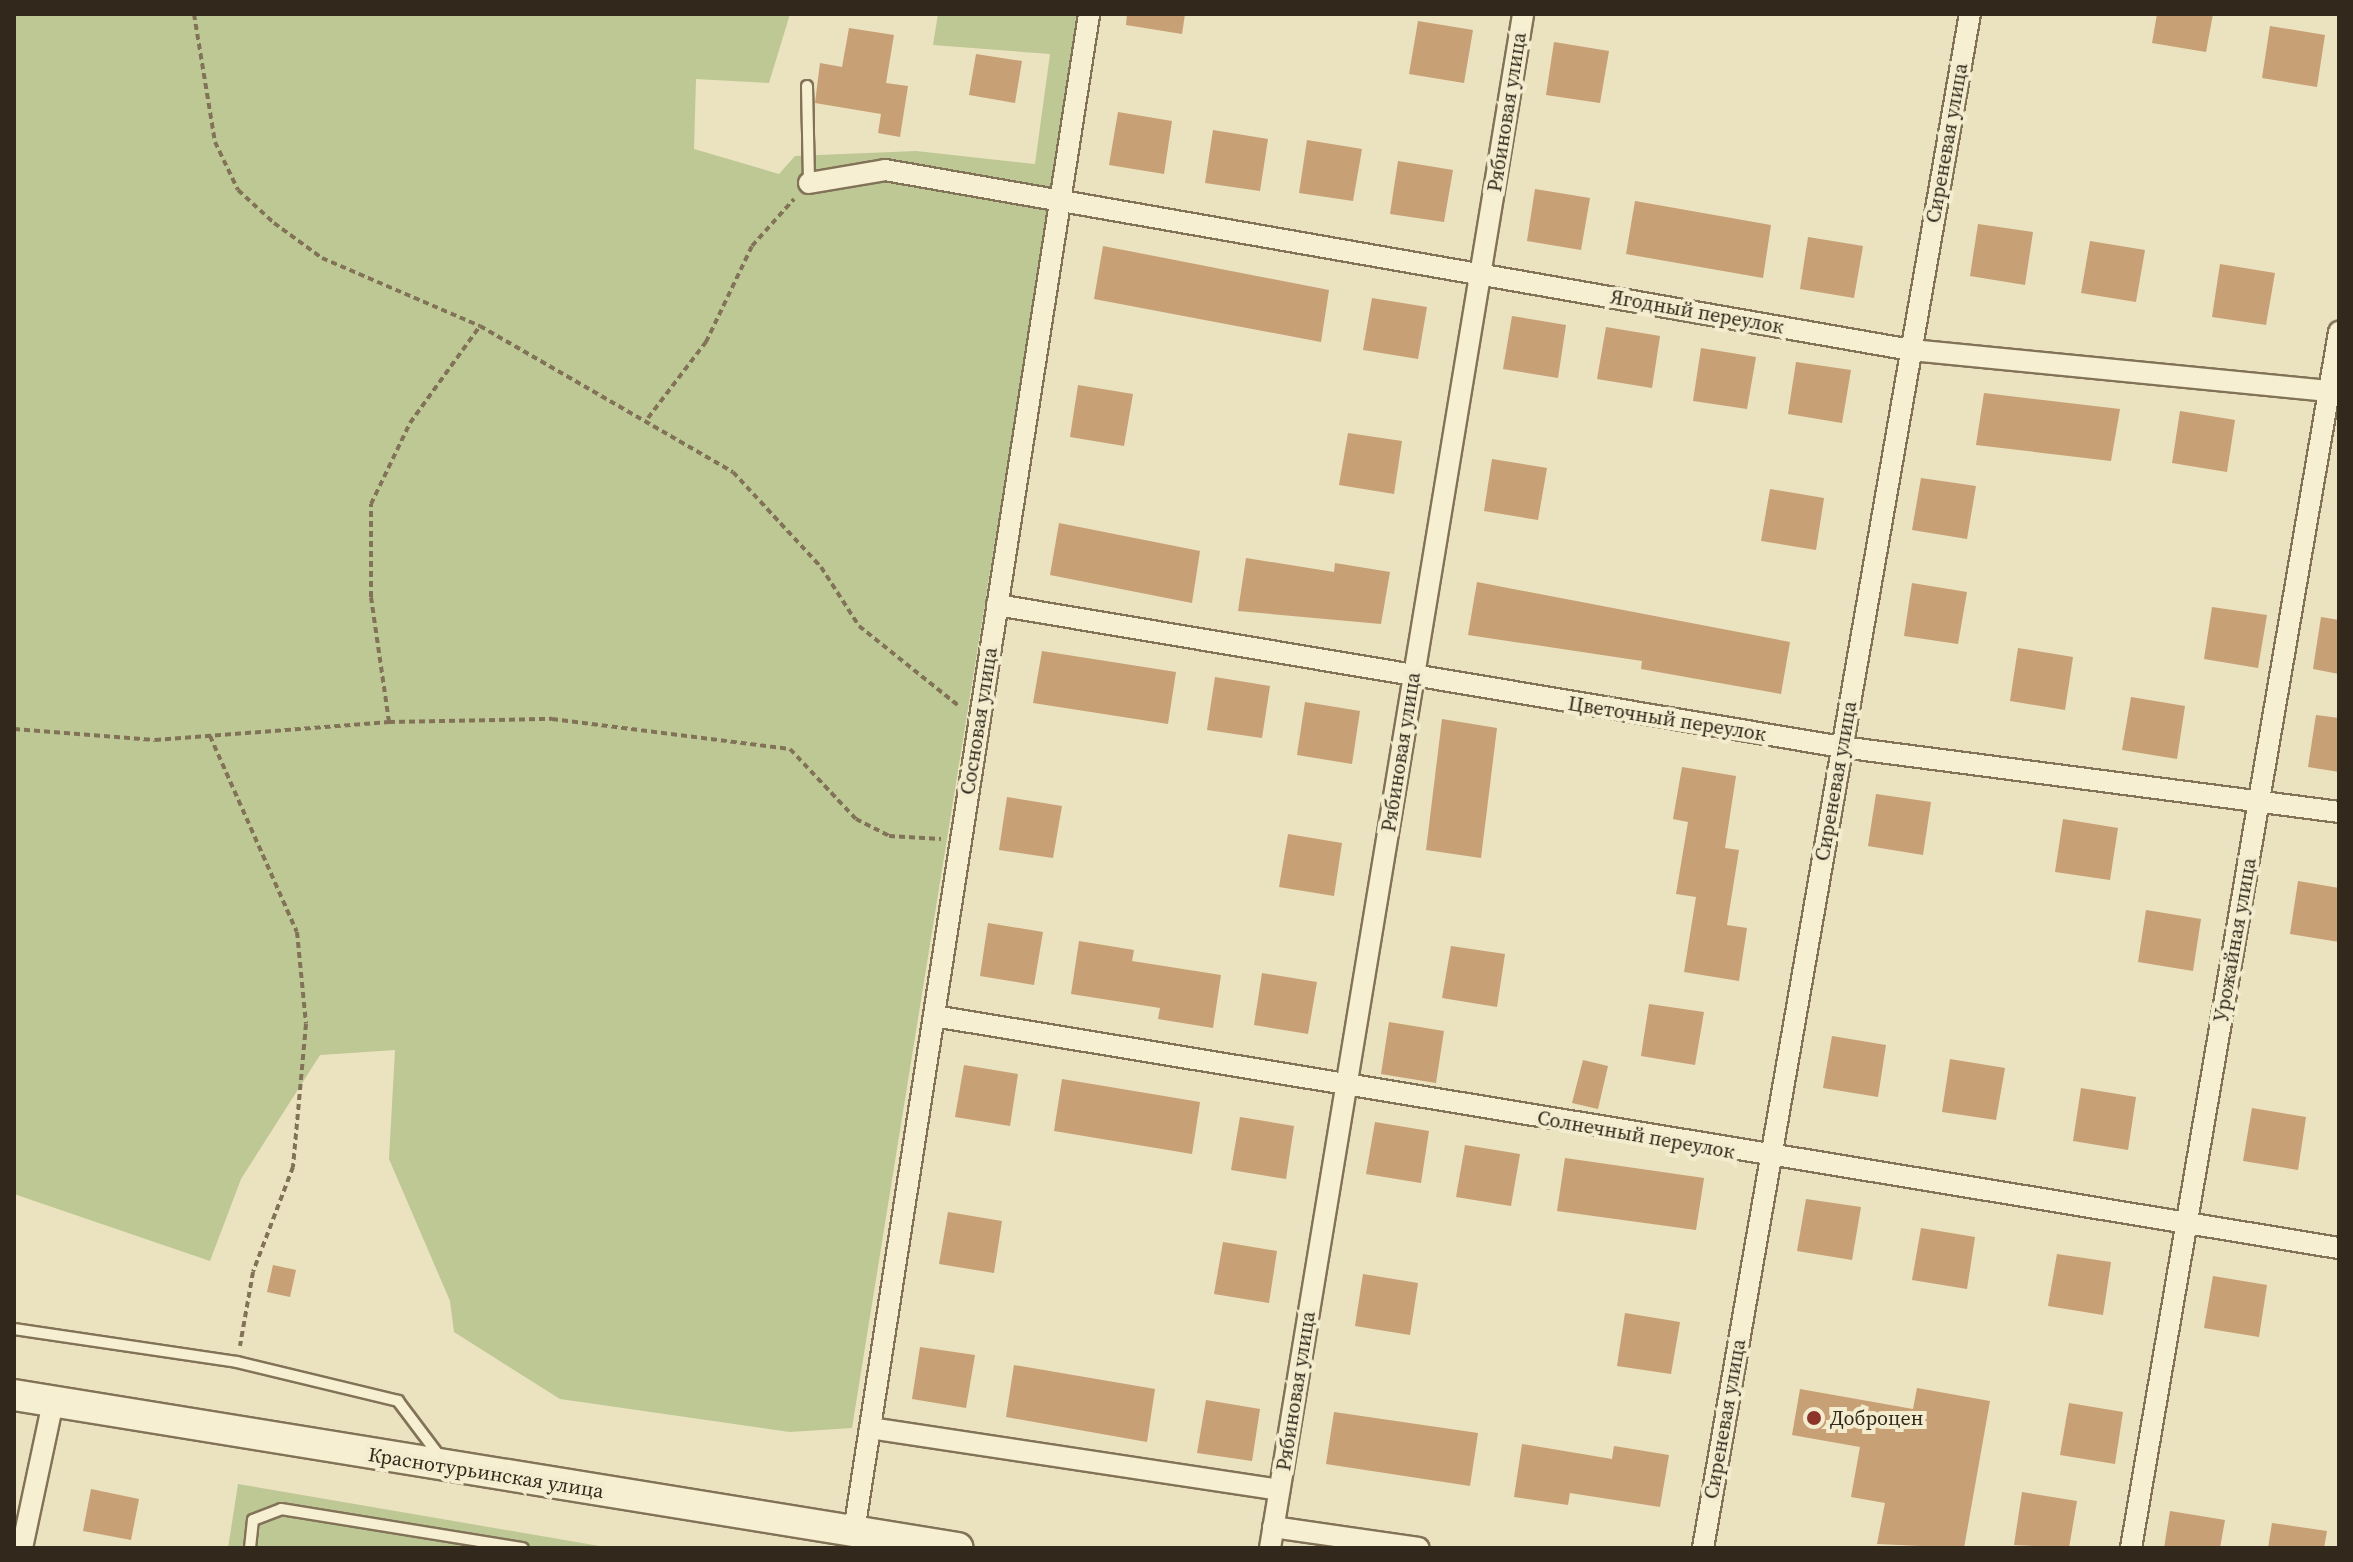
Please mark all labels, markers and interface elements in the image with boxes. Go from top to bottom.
street label: Рябиновая улица [1483,30,1531,194]
street label: Сиреневая улица [1921,61,1973,225]
street label: Ягодный переулок [1608,285,1786,339]
street label: Сосновая улица [956,646,1002,796]
street label: Рябиновая улица [1377,670,1425,834]
street label: Цветочный переулок [1566,691,1768,747]
street label: Сиреневая улица [1810,699,1862,863]
street label: Урожайная улица [2209,856,2261,1024]
street label: Солнечный переулок [1535,1106,1737,1164]
street label: Рябиновая улица [1272,1309,1320,1473]
street label: Сиреневая улица [1699,1337,1751,1501]
place label: Доброцен [1830,1406,1923,1430]
marker: Доброцен [1805,1409,1823,1427]
street label: Краснотурьинская улица [367,1443,605,1503]

